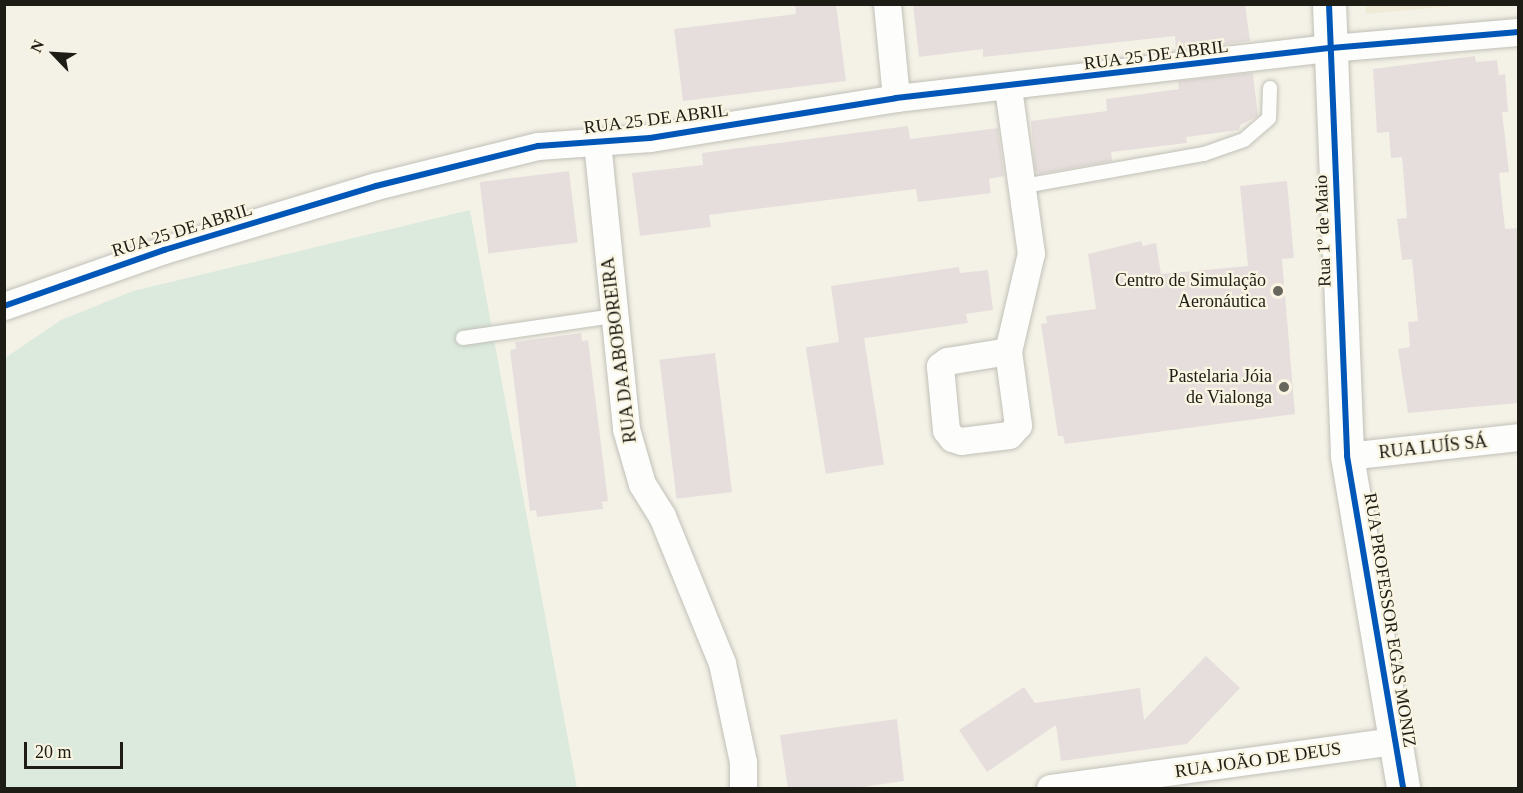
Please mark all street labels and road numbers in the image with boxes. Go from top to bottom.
street label: RUA 25 DE ABRIL [1081,35,1231,75]
street label: RUA 25 DE ABRIL [581,99,731,139]
street label: Rua 1º de Maio [1310,175,1336,287]
street label: RUA 25 DE ABRIL [108,198,256,262]
street label: RUA DA ABOBOREIRA [597,254,641,446]
street label: RUA LUÍS SÁ [1377,431,1489,463]
street label: RUA PROFESSOR EGAS MONIZ [1359,491,1421,749]
street label: RUA JOÃO DE DEUS [1173,738,1343,782]

